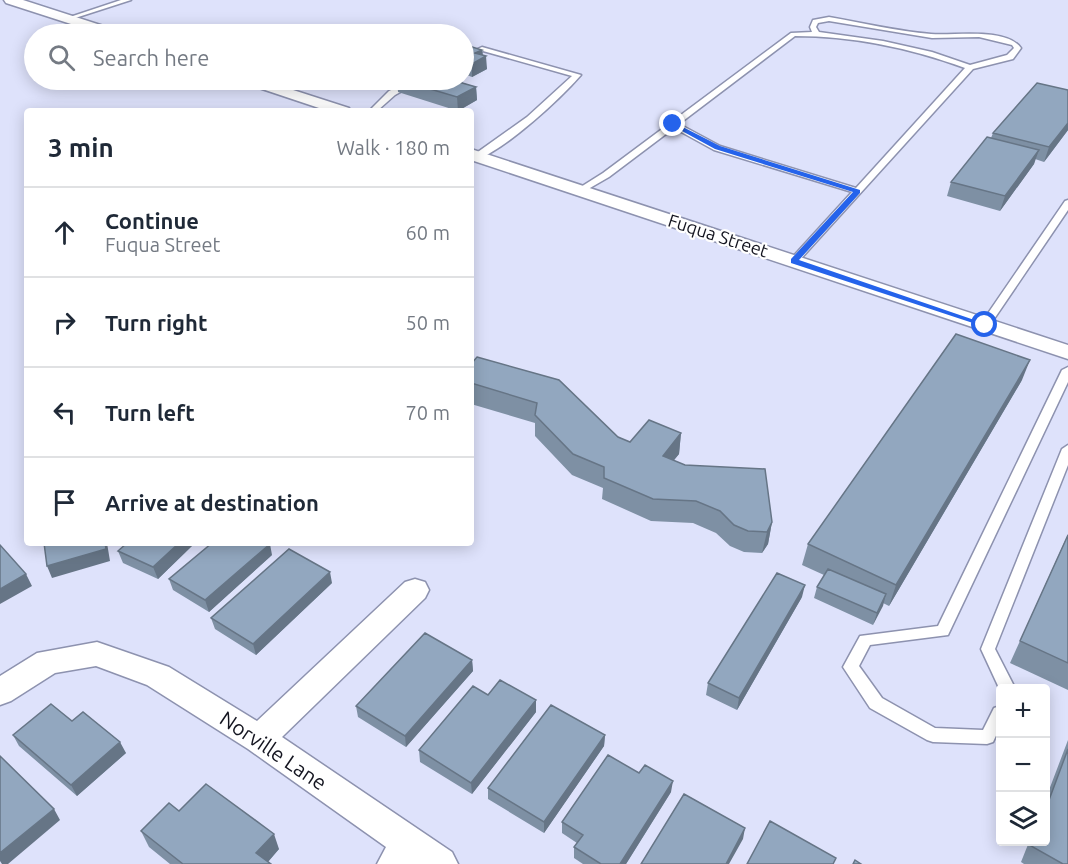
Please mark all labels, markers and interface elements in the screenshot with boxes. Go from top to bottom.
search box [24,24,474,90]
icon: search [45,41,78,74]
text: Search here [93,45,209,70]
route end [659,110,685,136]
text: 3 min [48,133,114,162]
text: Walk · 180 m [337,136,450,159]
text: Continue [105,208,199,233]
street label: Fuqua Street [666,209,771,261]
icon: ahead [48,216,81,249]
text: 60 m [406,221,450,244]
text: Fuqua Street [105,233,220,256]
icon: right [48,306,81,339]
text: Turn right [105,310,207,335]
text: 50 m [406,311,450,334]
route start [971,311,997,337]
icon: left [48,396,81,429]
text: Turn left [105,400,195,425]
text: 70 m [406,401,450,424]
icon: arrive [48,486,81,519]
text: Arrive at destination [105,490,319,515]
map controls [996,684,1050,846]
button: + [996,684,1050,738]
street label: Norville Lane [216,706,331,795]
button: − [996,738,1050,792]
button: layers [996,792,1050,846]

